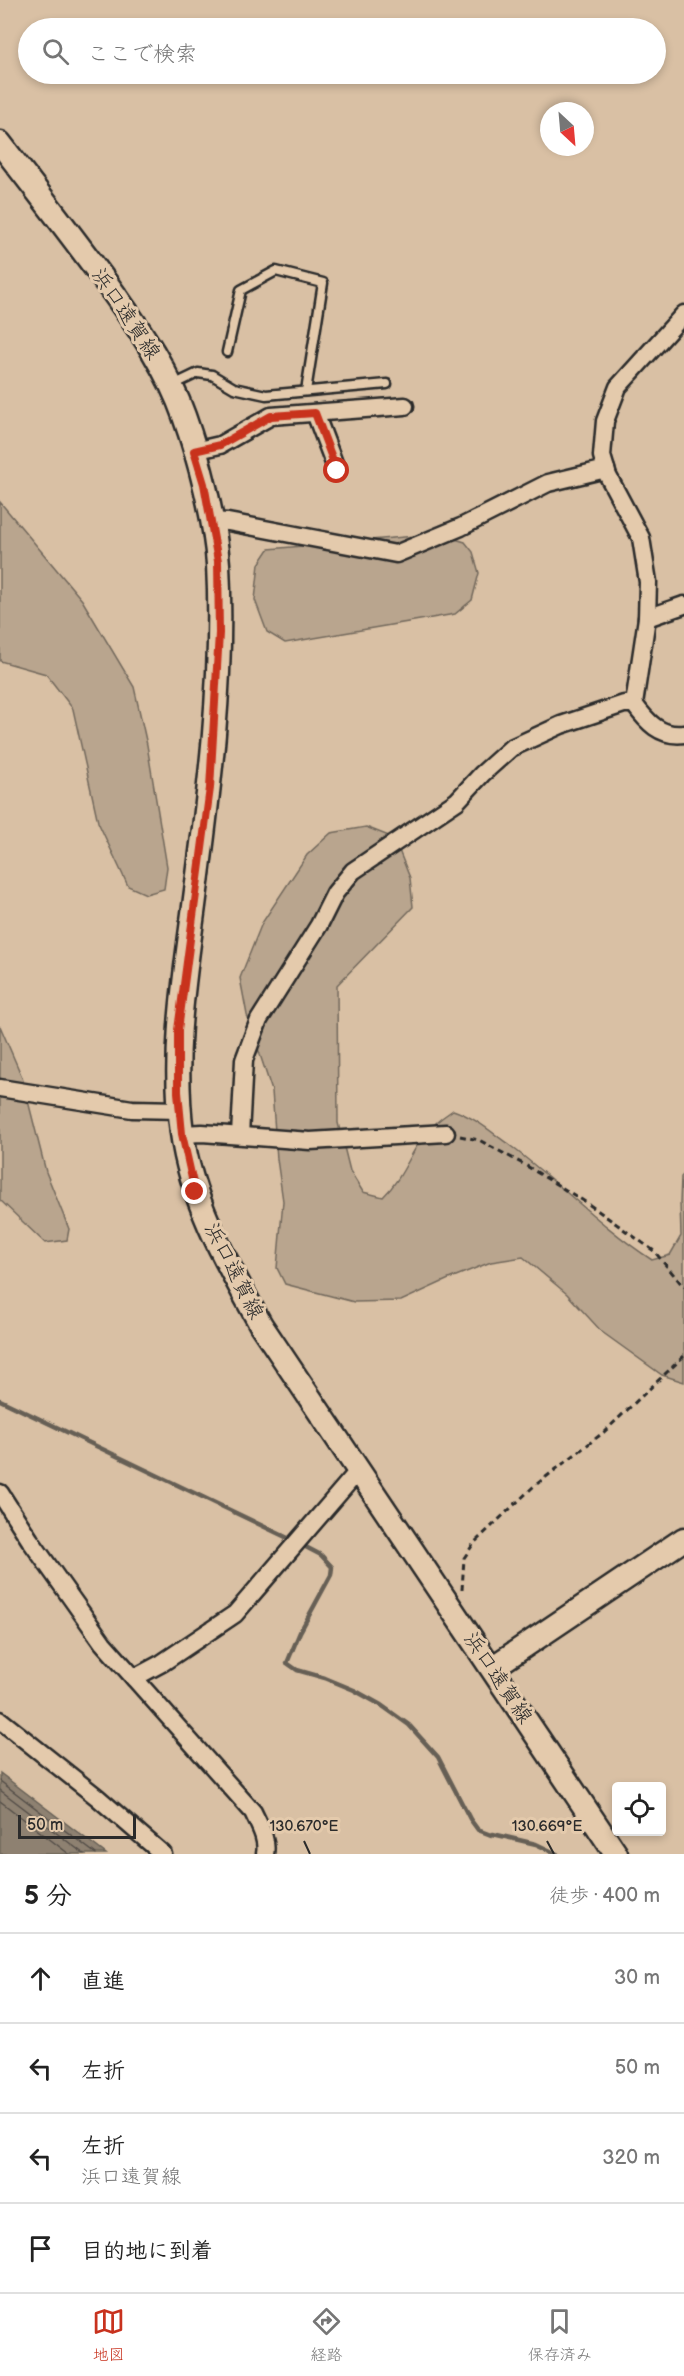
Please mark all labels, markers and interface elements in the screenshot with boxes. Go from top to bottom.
search box [18,18,666,84]
icon: search [39,35,72,68]
text: ここで検索 [87,41,197,68]
north arrow [540,102,594,156]
street label: 浜口遠賀線 [86,263,166,365]
route start [323,457,349,483]
route end [181,1178,207,1204]
street label: 浜口遠賀線 [199,1219,269,1323]
street label: 浜口遠賀線 [458,1627,538,1729]
map controls [612,1782,666,1836]
button: locate [612,1782,666,1836]
scale bar [18,1812,136,1840]
text: 50 m [27,1816,63,1835]
text: 130.670°E [270,1817,339,1836]
text: 130.669°E [512,1817,582,1836]
text: 5 分 [24,1881,72,1912]
text: 徒歩 · 400 m [549,1884,660,1908]
icon: ahead [24,1962,57,1995]
text: 30 m [614,1966,660,1990]
text: 直進 [81,1968,125,1995]
icon: left [24,2052,57,2085]
text: 50 m [615,2056,660,2080]
text: 左折 [81,2058,125,2085]
text: 左折 [81,2133,125,2160]
icon: left [24,2142,57,2175]
text: 320 m [602,2146,660,2170]
text: 浜口遠賀線 [81,2165,181,2189]
icon: arrive [24,2232,57,2265]
text: 目的地に到着 [81,2238,213,2265]
tab: 地図 [92,2305,125,2365]
tab: 経路 [310,2305,343,2365]
tab: 保存済み [528,2305,592,2365]

